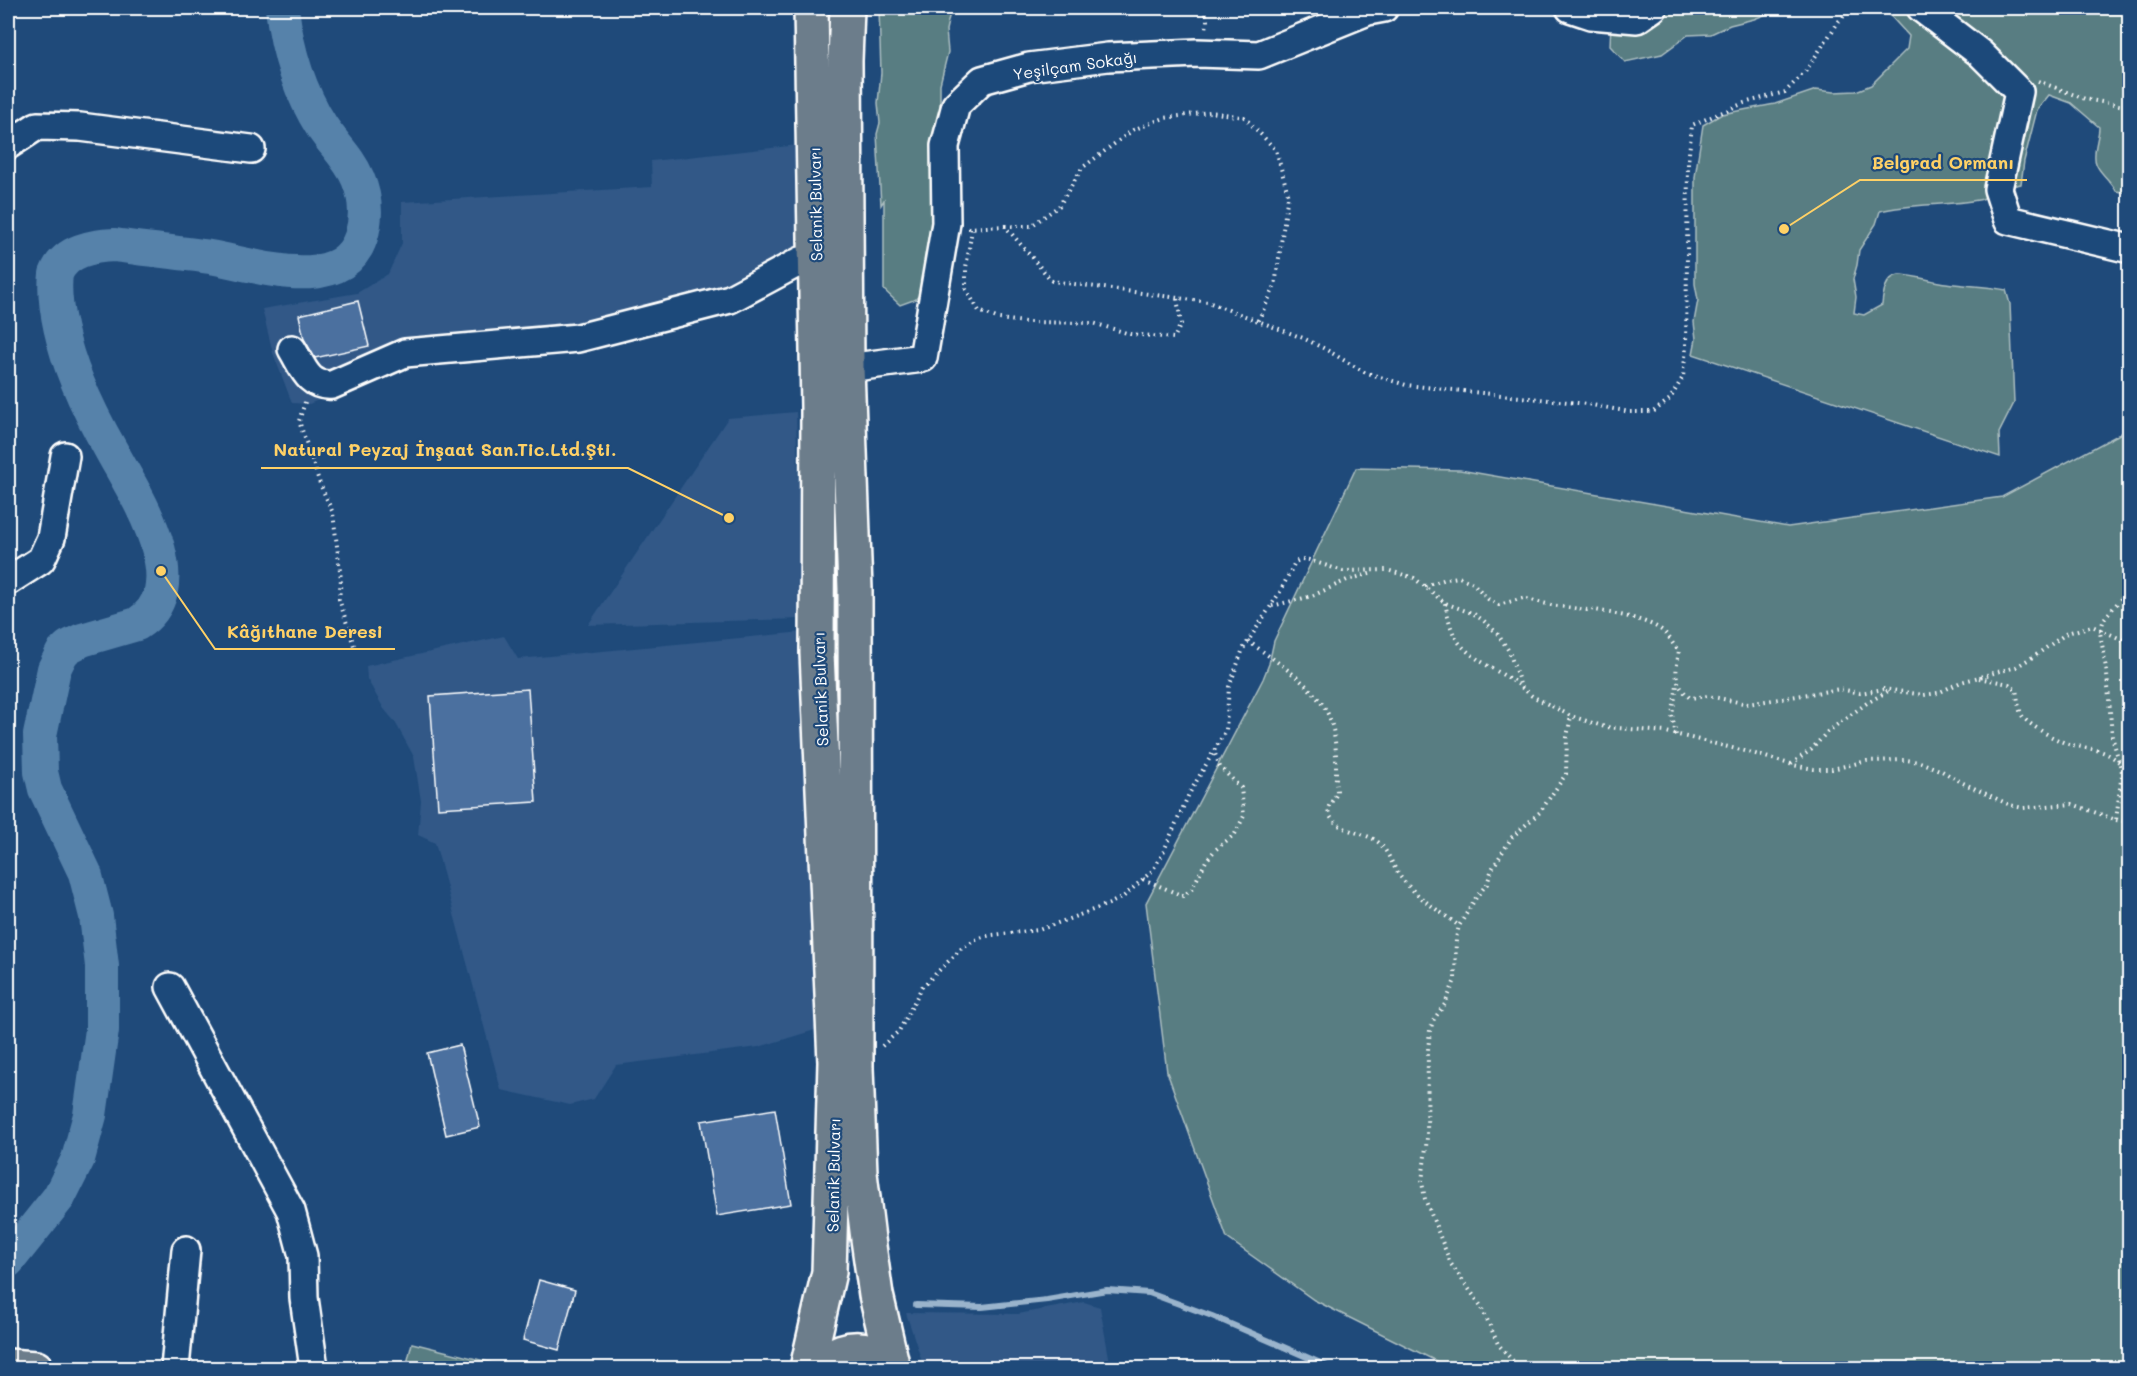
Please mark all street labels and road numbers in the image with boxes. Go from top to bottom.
street label: Yeşilçam Sokağı [1011,46,1139,84]
street label: Selanik Bulvarı [804,147,826,261]
street label: Selanik Bulvarı [808,631,832,747]
street label: Selanik Bulvarı [822,1118,844,1232]

